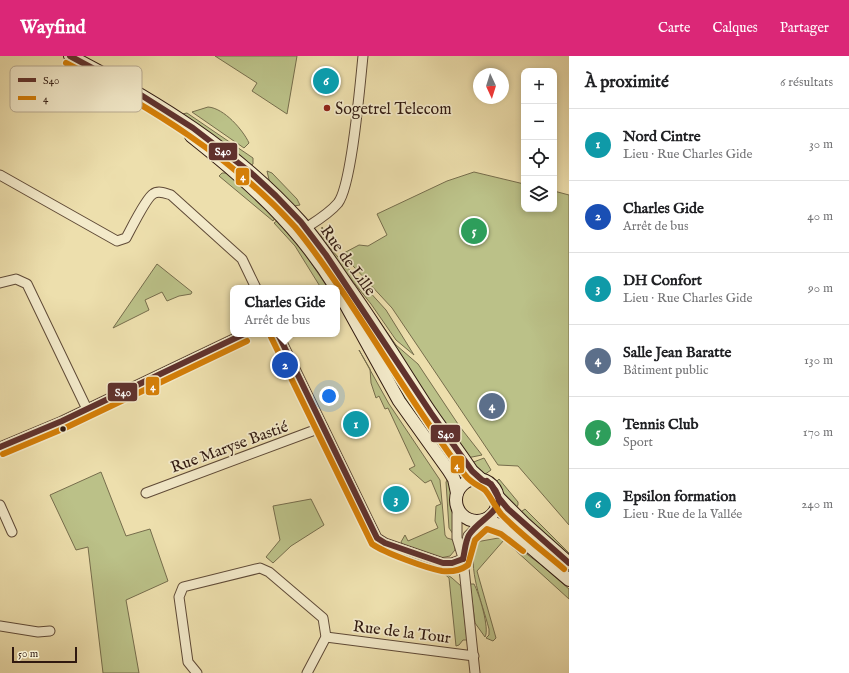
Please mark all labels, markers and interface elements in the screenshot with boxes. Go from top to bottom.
text: Wayfind [20,16,86,40]
text: Carte [658,19,690,37]
text: Calques [712,19,758,37]
text: Partager [780,19,829,37]
legend [10,66,142,112]
pin: 6 [313,66,339,96]
north arrow [473,68,509,104]
map controls [521,68,557,212]
button: + [521,68,557,104]
text: À proximité [585,72,669,93]
text: S40 [43,74,59,88]
text: 6 résultats [780,74,833,91]
text: 4 [43,92,49,106]
place label: Sogetrel Telecom [335,100,452,120]
marker: Sogetrel Telecom [322,103,332,113]
button: − [521,104,557,140]
text: Nord Cintre [623,127,701,146]
text: 1 [596,136,600,153]
text: 30 m [809,136,833,153]
button: locate [521,140,557,176]
line badge: S40 [208,142,238,161]
text: S40 [215,145,232,159]
text: Lieu · Rue Charles Gide [623,146,752,163]
line badge: 4 [235,167,250,186]
text: 4 [239,170,246,184]
button: layers [521,176,557,212]
text: Charles Gide [623,199,704,218]
text: 2 [595,208,601,225]
text: 40 m [807,208,833,225]
pin: 5 [461,216,487,246]
text: Arrêt de bus [623,218,689,235]
street label: Rue de Lille [315,222,380,300]
text: DH Confort [623,271,702,290]
text: 3 [596,280,600,297]
text: 90 m [808,280,833,297]
popup [230,285,340,337]
text: Lieu · Rue Charles Gide [623,290,752,307]
text: Charles Gide [245,293,325,312]
text: Arrêt de bus [245,312,310,329]
text: Salle Jean Baratte [623,343,731,362]
pin: 2 [272,350,298,380]
text: 4 [595,352,601,369]
text: 130 m [804,352,833,369]
text: Bâtiment public [623,362,709,379]
line badge: 4 [145,376,160,396]
text: 4 [149,380,156,394]
line badge: S40 [107,382,138,402]
text: S40 [115,386,132,400]
your location [319,386,339,406]
pin: 4 [479,391,505,421]
pin: 1 [343,409,369,439]
text: Tennis Club [623,415,699,434]
street label: Rue Maryse Bastié [168,417,291,478]
unlabelled marker [58,424,68,434]
line badge: S40 [430,424,461,443]
text: 5 [596,424,600,441]
text: 170 m [803,424,833,441]
text: S40 [438,428,455,442]
text: Sport [623,434,653,451]
line badge: 4 [450,455,465,474]
text: 4 [453,459,460,473]
pin: 3 [383,484,409,514]
text: Epsilon formation [623,487,736,506]
text: 6 [595,496,601,513]
text: 240 m [801,496,833,513]
text: Lieu · Rue de la Vallée [623,506,742,523]
street label: Rue de la Tour [352,617,452,649]
scale bar [12,645,77,664]
text: 50 m [18,647,38,661]

